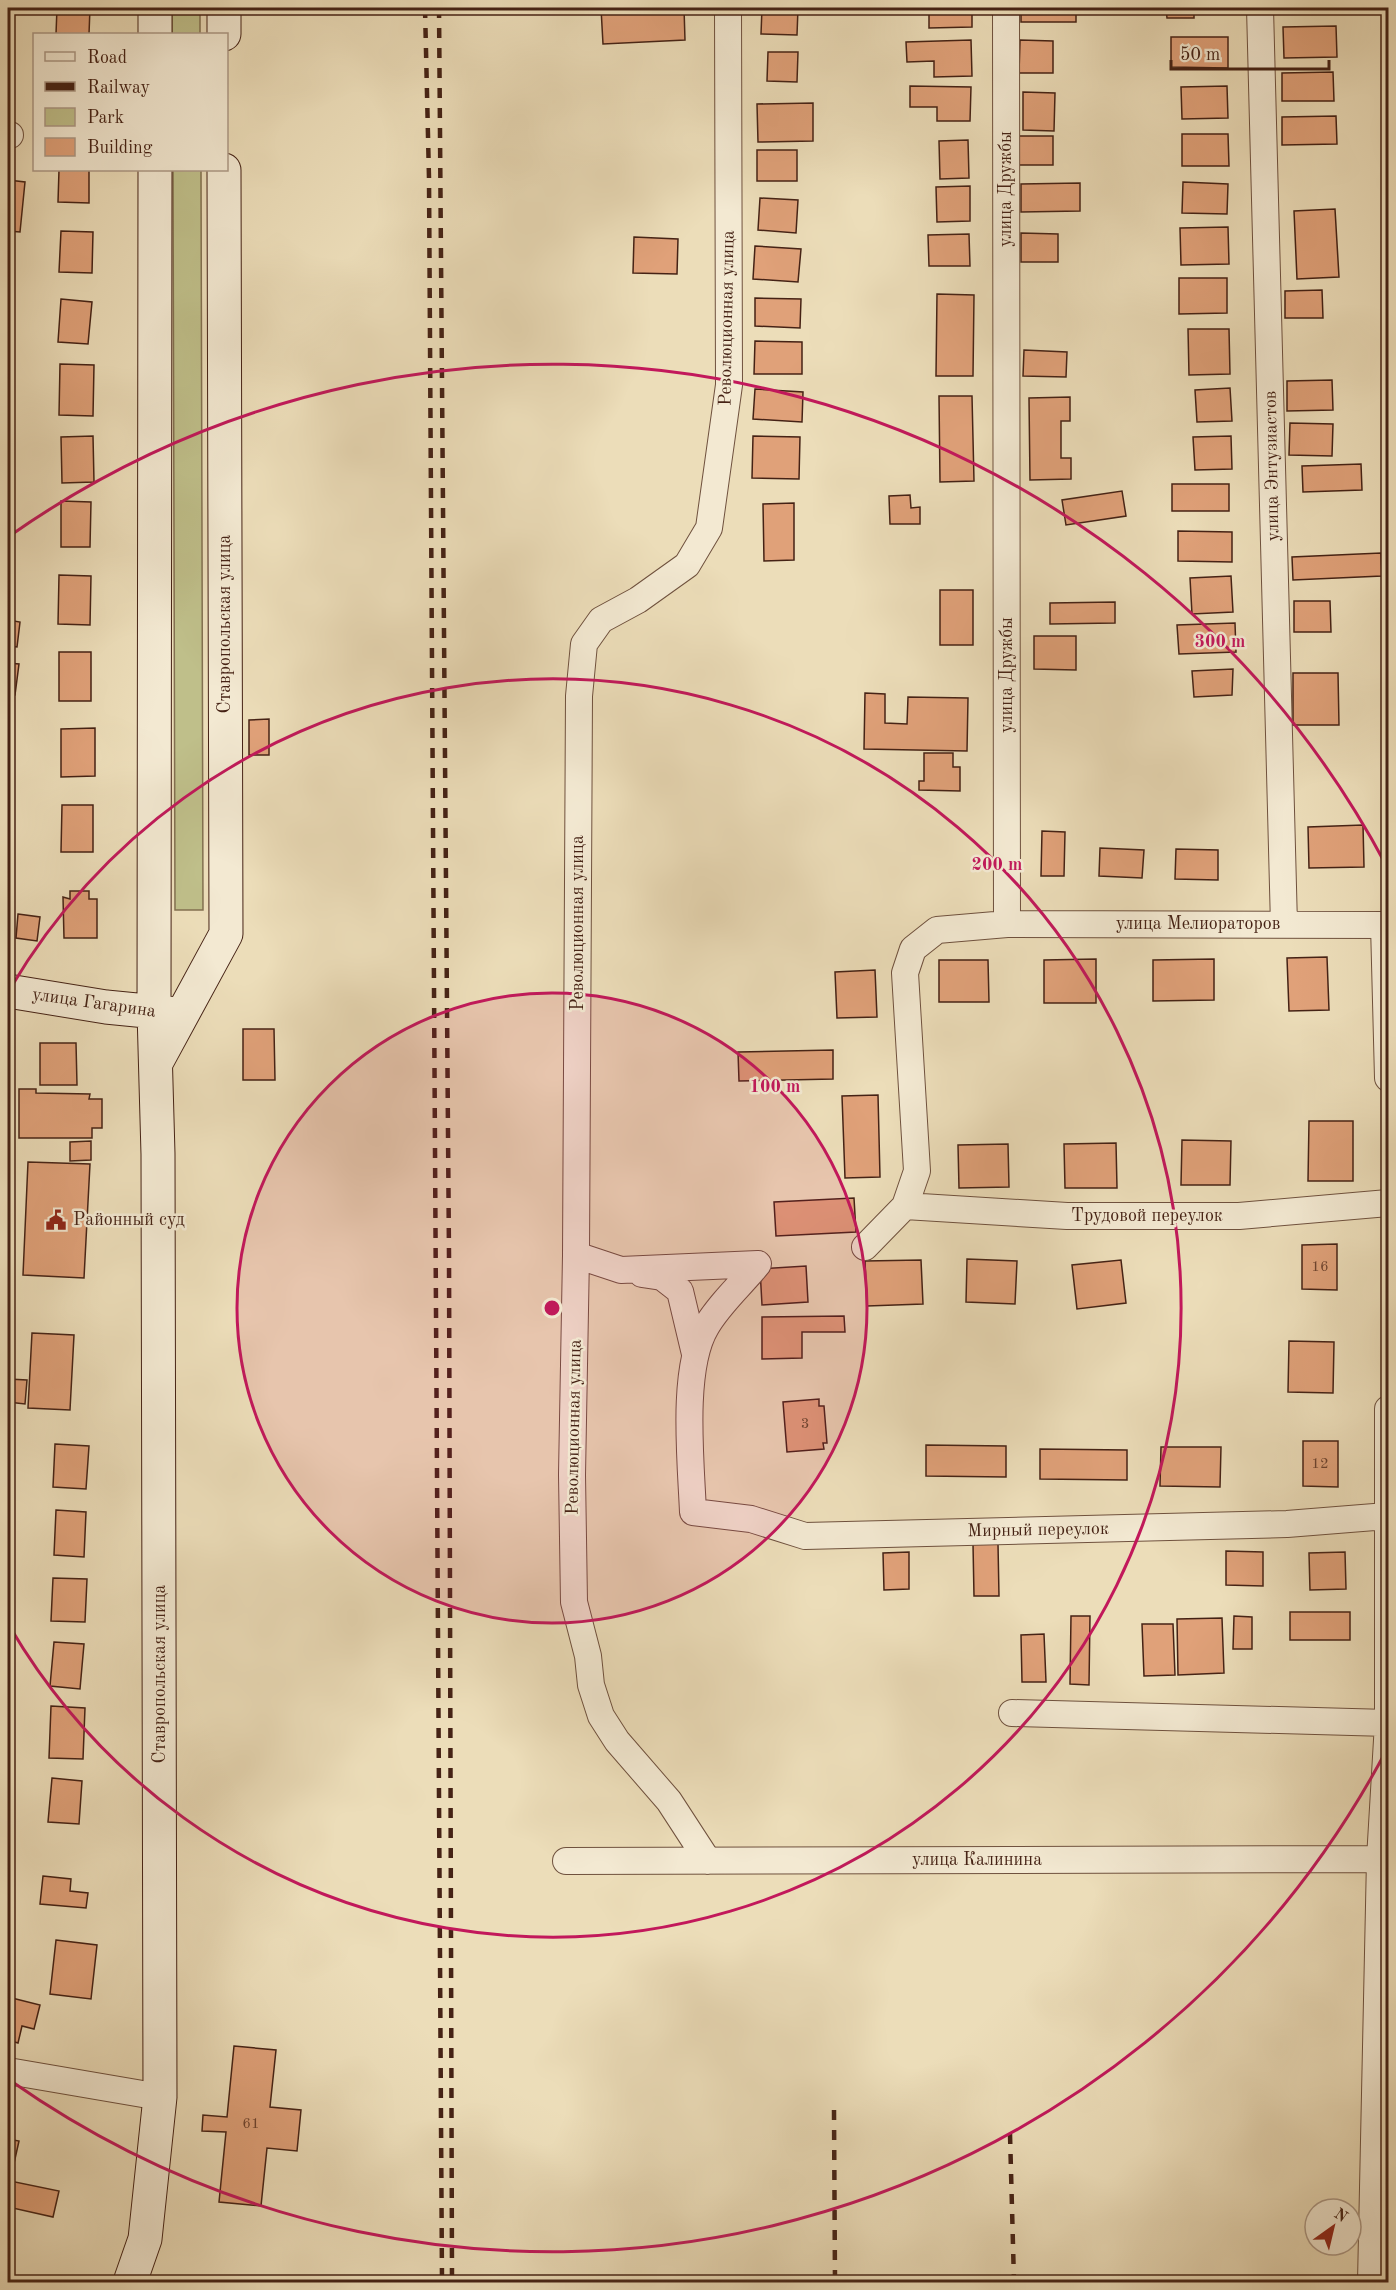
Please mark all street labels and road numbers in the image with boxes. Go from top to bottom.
street label: улица Дружбы [997,131,1015,247]
street label: Революционная улица [716,230,738,406]
street label: улица Энтузиастов [1262,390,1282,542]
street label: Ставропольская улица [216,534,234,713]
street label: улица Дружбы [998,617,1016,733]
street label: Революционная улица [569,835,587,1011]
street label: улица Мелиораторов [1116,915,1280,933]
street label: улица Гагарина [31,985,157,1021]
street label: Трудовой переулок [1071,1207,1223,1225]
street label: Революционная улица [563,1339,585,1515]
street label: Мирный переулок [967,1520,1109,1540]
street label: Ставропольская улица [151,1584,169,1763]
street label: улица Калинина [912,1851,1042,1869]

